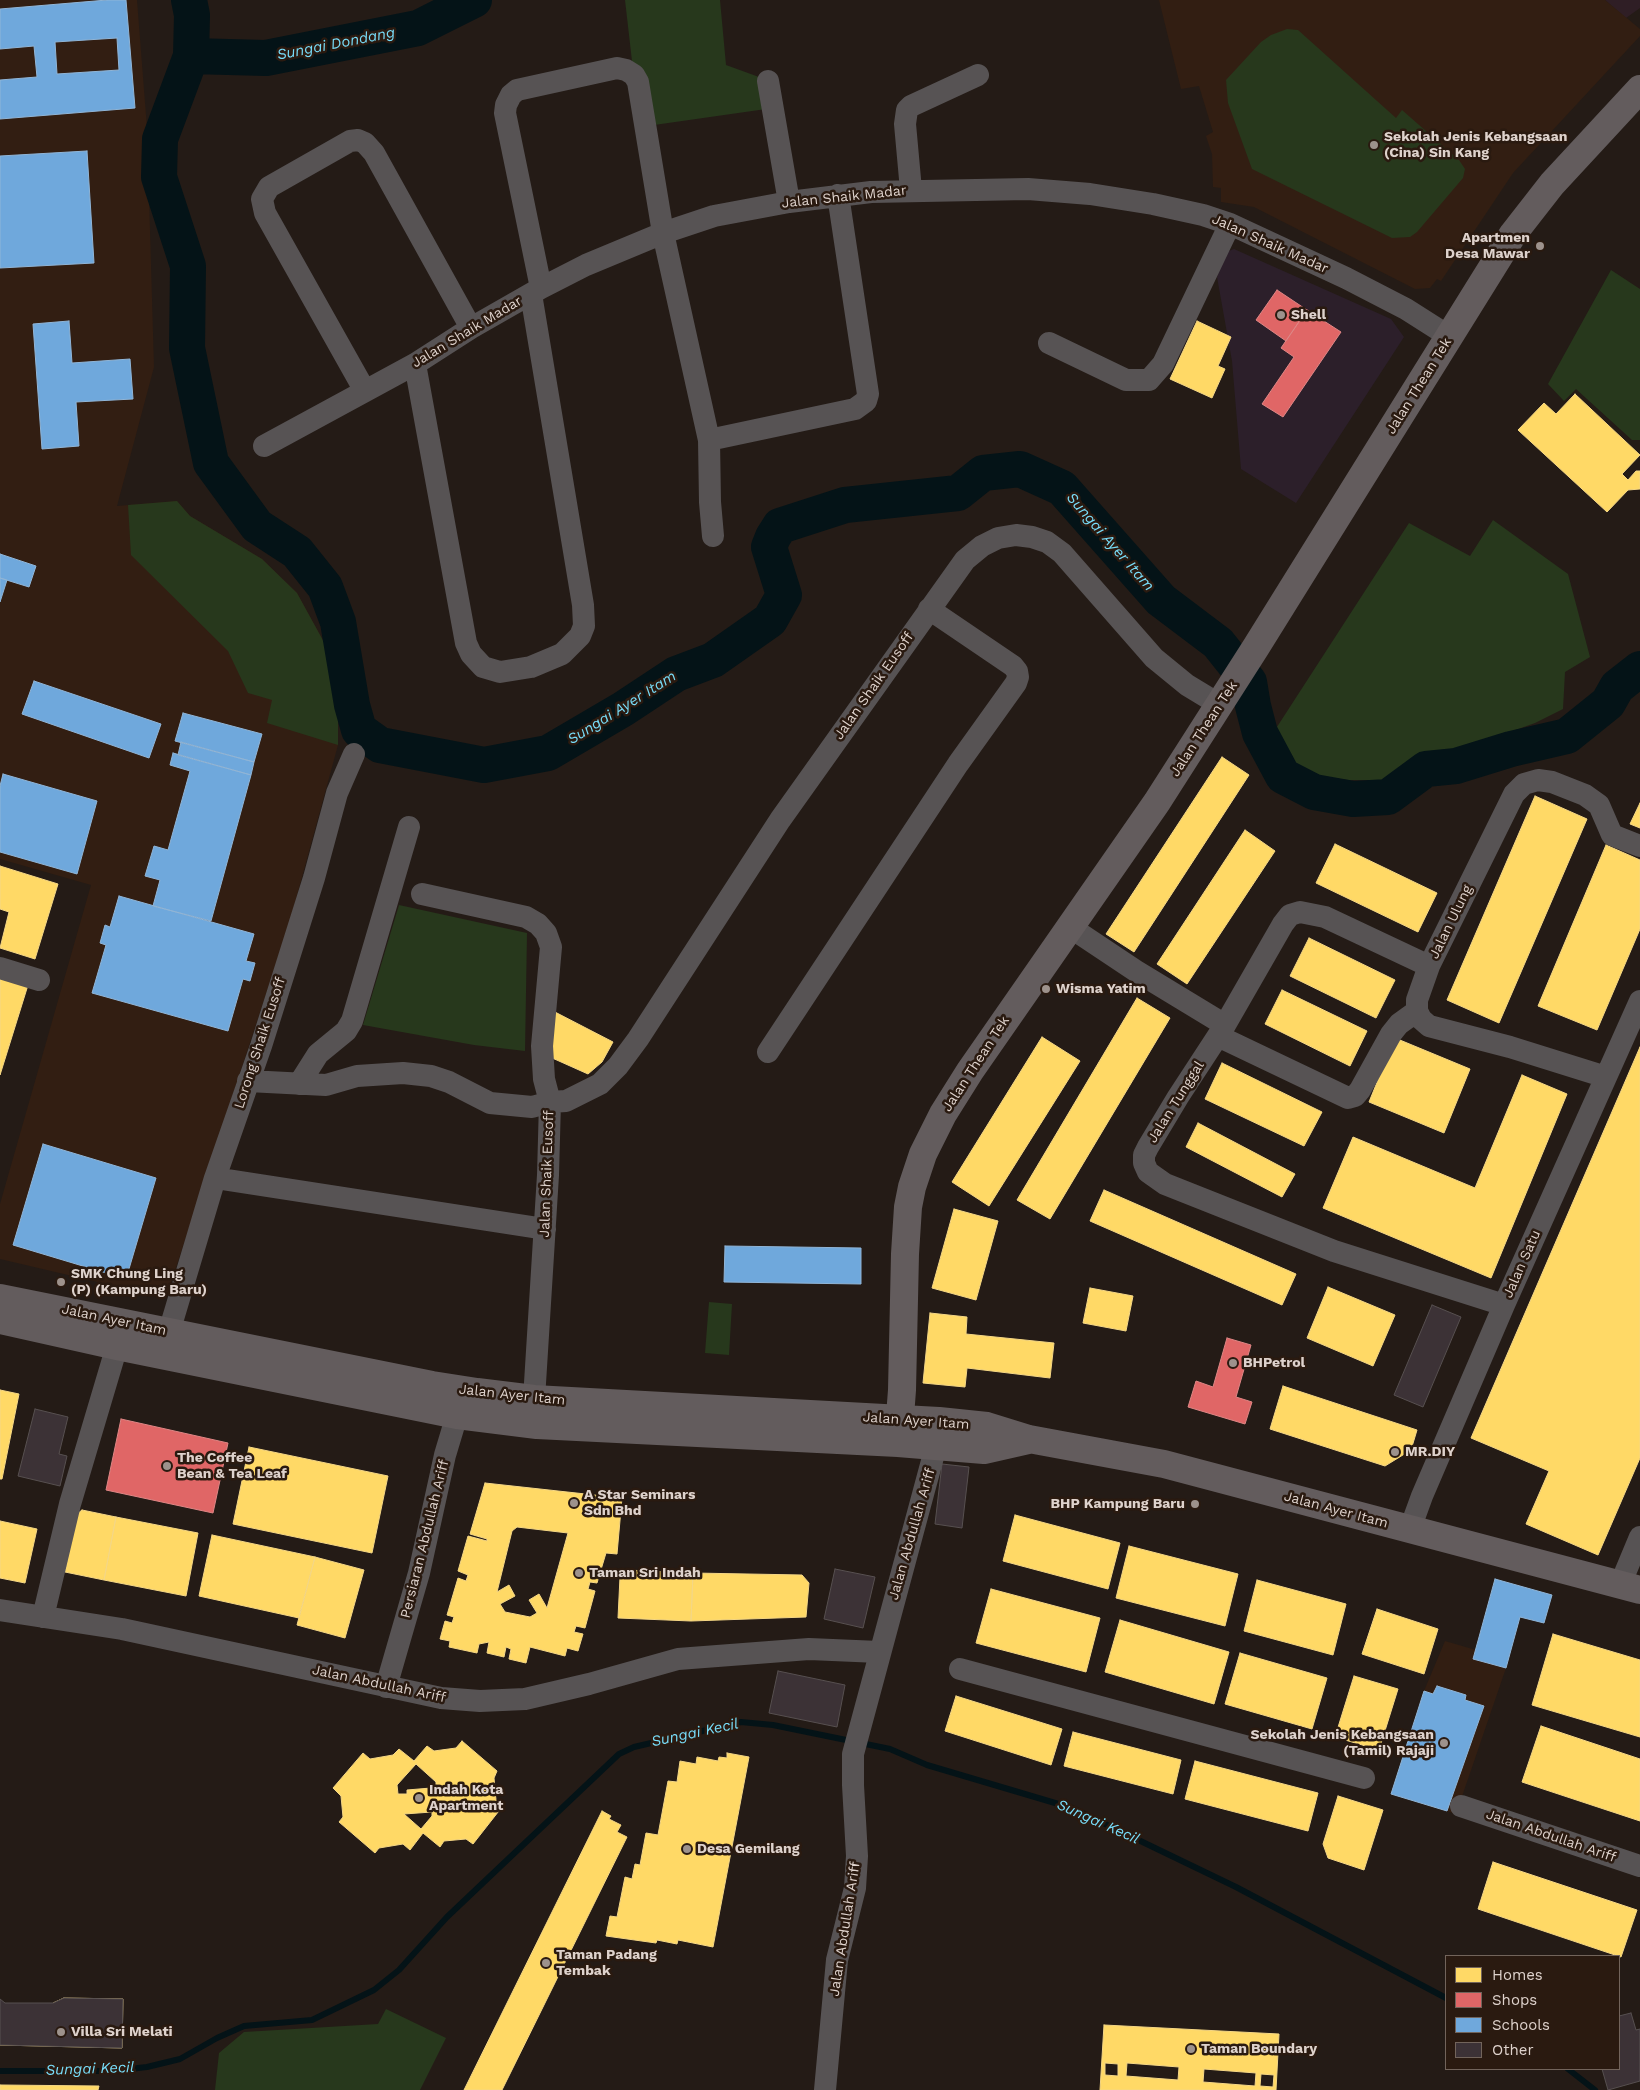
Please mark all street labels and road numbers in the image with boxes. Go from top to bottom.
street label: Jalan Shaik Madar [781,182,907,212]
street label: Jalan Shaik Madar [1209,211,1331,277]
street label: Jalan Shaik Madar [409,292,525,372]
street label: Jalan Thean Tek [1383,335,1455,437]
street label: Jalan Shaik Eusoff [831,629,917,743]
street label: Jalan Thean Tek [1167,678,1241,780]
street label: Jalan Ulung [1426,882,1476,962]
street label: Lorong Shaik Eusoff [231,975,289,1111]
street label: Jalan Thean Tek [939,1013,1013,1115]
street label: Jalan Tunggal [1144,1058,1208,1146]
street label: Jalan Shaik Eusoff [536,1110,558,1238]
street label: Jalan Satu [1500,1228,1544,1300]
street label: Jalan Ayer Itam [60,1301,168,1339]
street label: Jalan Ayer Itam [458,1381,566,1409]
street label: Jalan Ayer Itam [862,1409,970,1433]
street label: Persiaran Abdullah Ariff [397,1458,453,1620]
street label: Jalan Abdullah Ariff [885,1466,939,1602]
street label: Jalan Ayer Itam [1282,1488,1390,1532]
street label: Jalan Abdullah Ariff [311,1662,447,1706]
street label: Jalan Abdullah Ariff [1484,1806,1618,1866]
street label: Jalan Abdullah Ariff [826,1860,864,1998]

